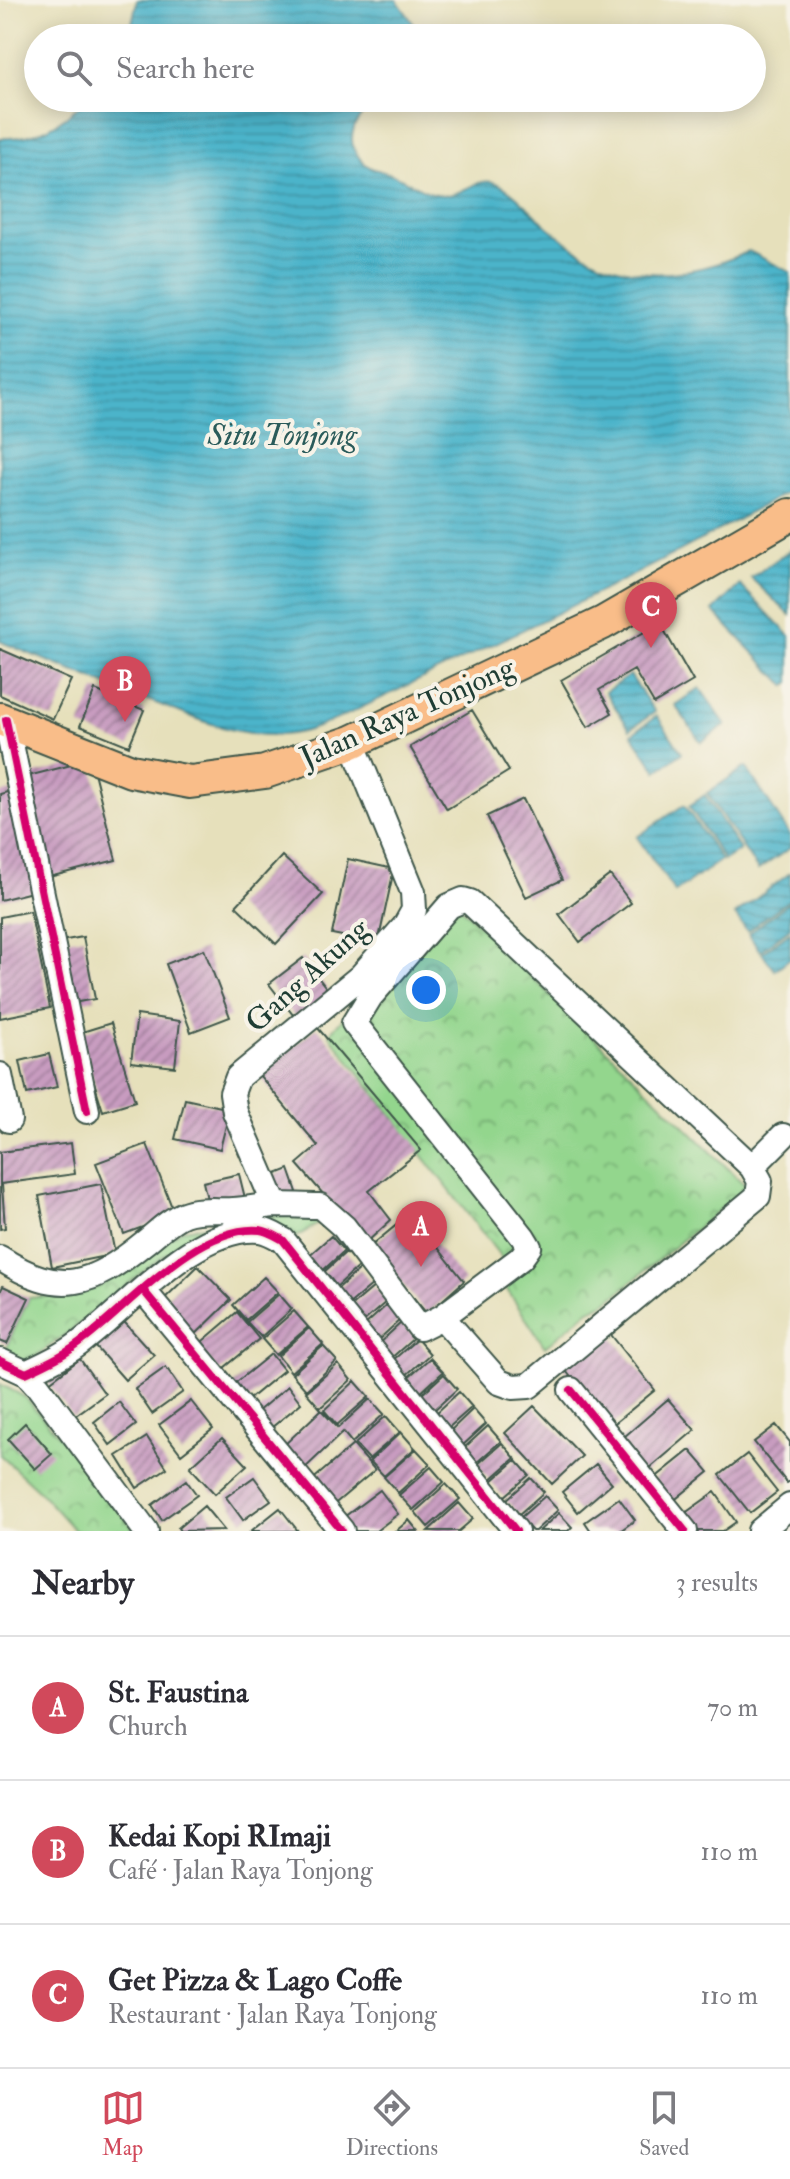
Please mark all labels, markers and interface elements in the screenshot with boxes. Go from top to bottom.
search box [24,24,766,112]
icon: search [52,46,96,90]
text: Search here [116,50,255,87]
water label: Situ Tonjong [206,415,359,455]
pin: C [625,582,677,648]
street label: Jalan Raya Tonjong [293,648,521,777]
pin: B [99,656,151,722]
street label: Gang Akung [238,910,377,1040]
your location [406,970,446,1010]
pin: A [395,1201,447,1267]
text: Nearby [32,1562,134,1605]
text: 3 results [676,1567,758,1599]
text: St. Faustina [108,1674,248,1711]
text: A [50,1692,66,1724]
text: 70 m [707,1692,758,1724]
text: Church [108,1711,188,1743]
text: Kedai Kopi RImaji [108,1818,331,1855]
text: B [49,1836,67,1868]
text: 110 m [701,1836,758,1868]
text: Café · Jalan Raya Tonjong [108,1855,373,1887]
text: Get Pizza & Lago Coffe [108,1962,402,1999]
text: C [48,1980,68,2012]
text: 110 m [701,1980,758,2012]
text: Restaurant · Jalan Raya Tonjong [108,1999,437,2031]
tab: Map [101,2086,145,2162]
tab: Directions [346,2086,438,2162]
tab: Saved [639,2086,689,2162]

